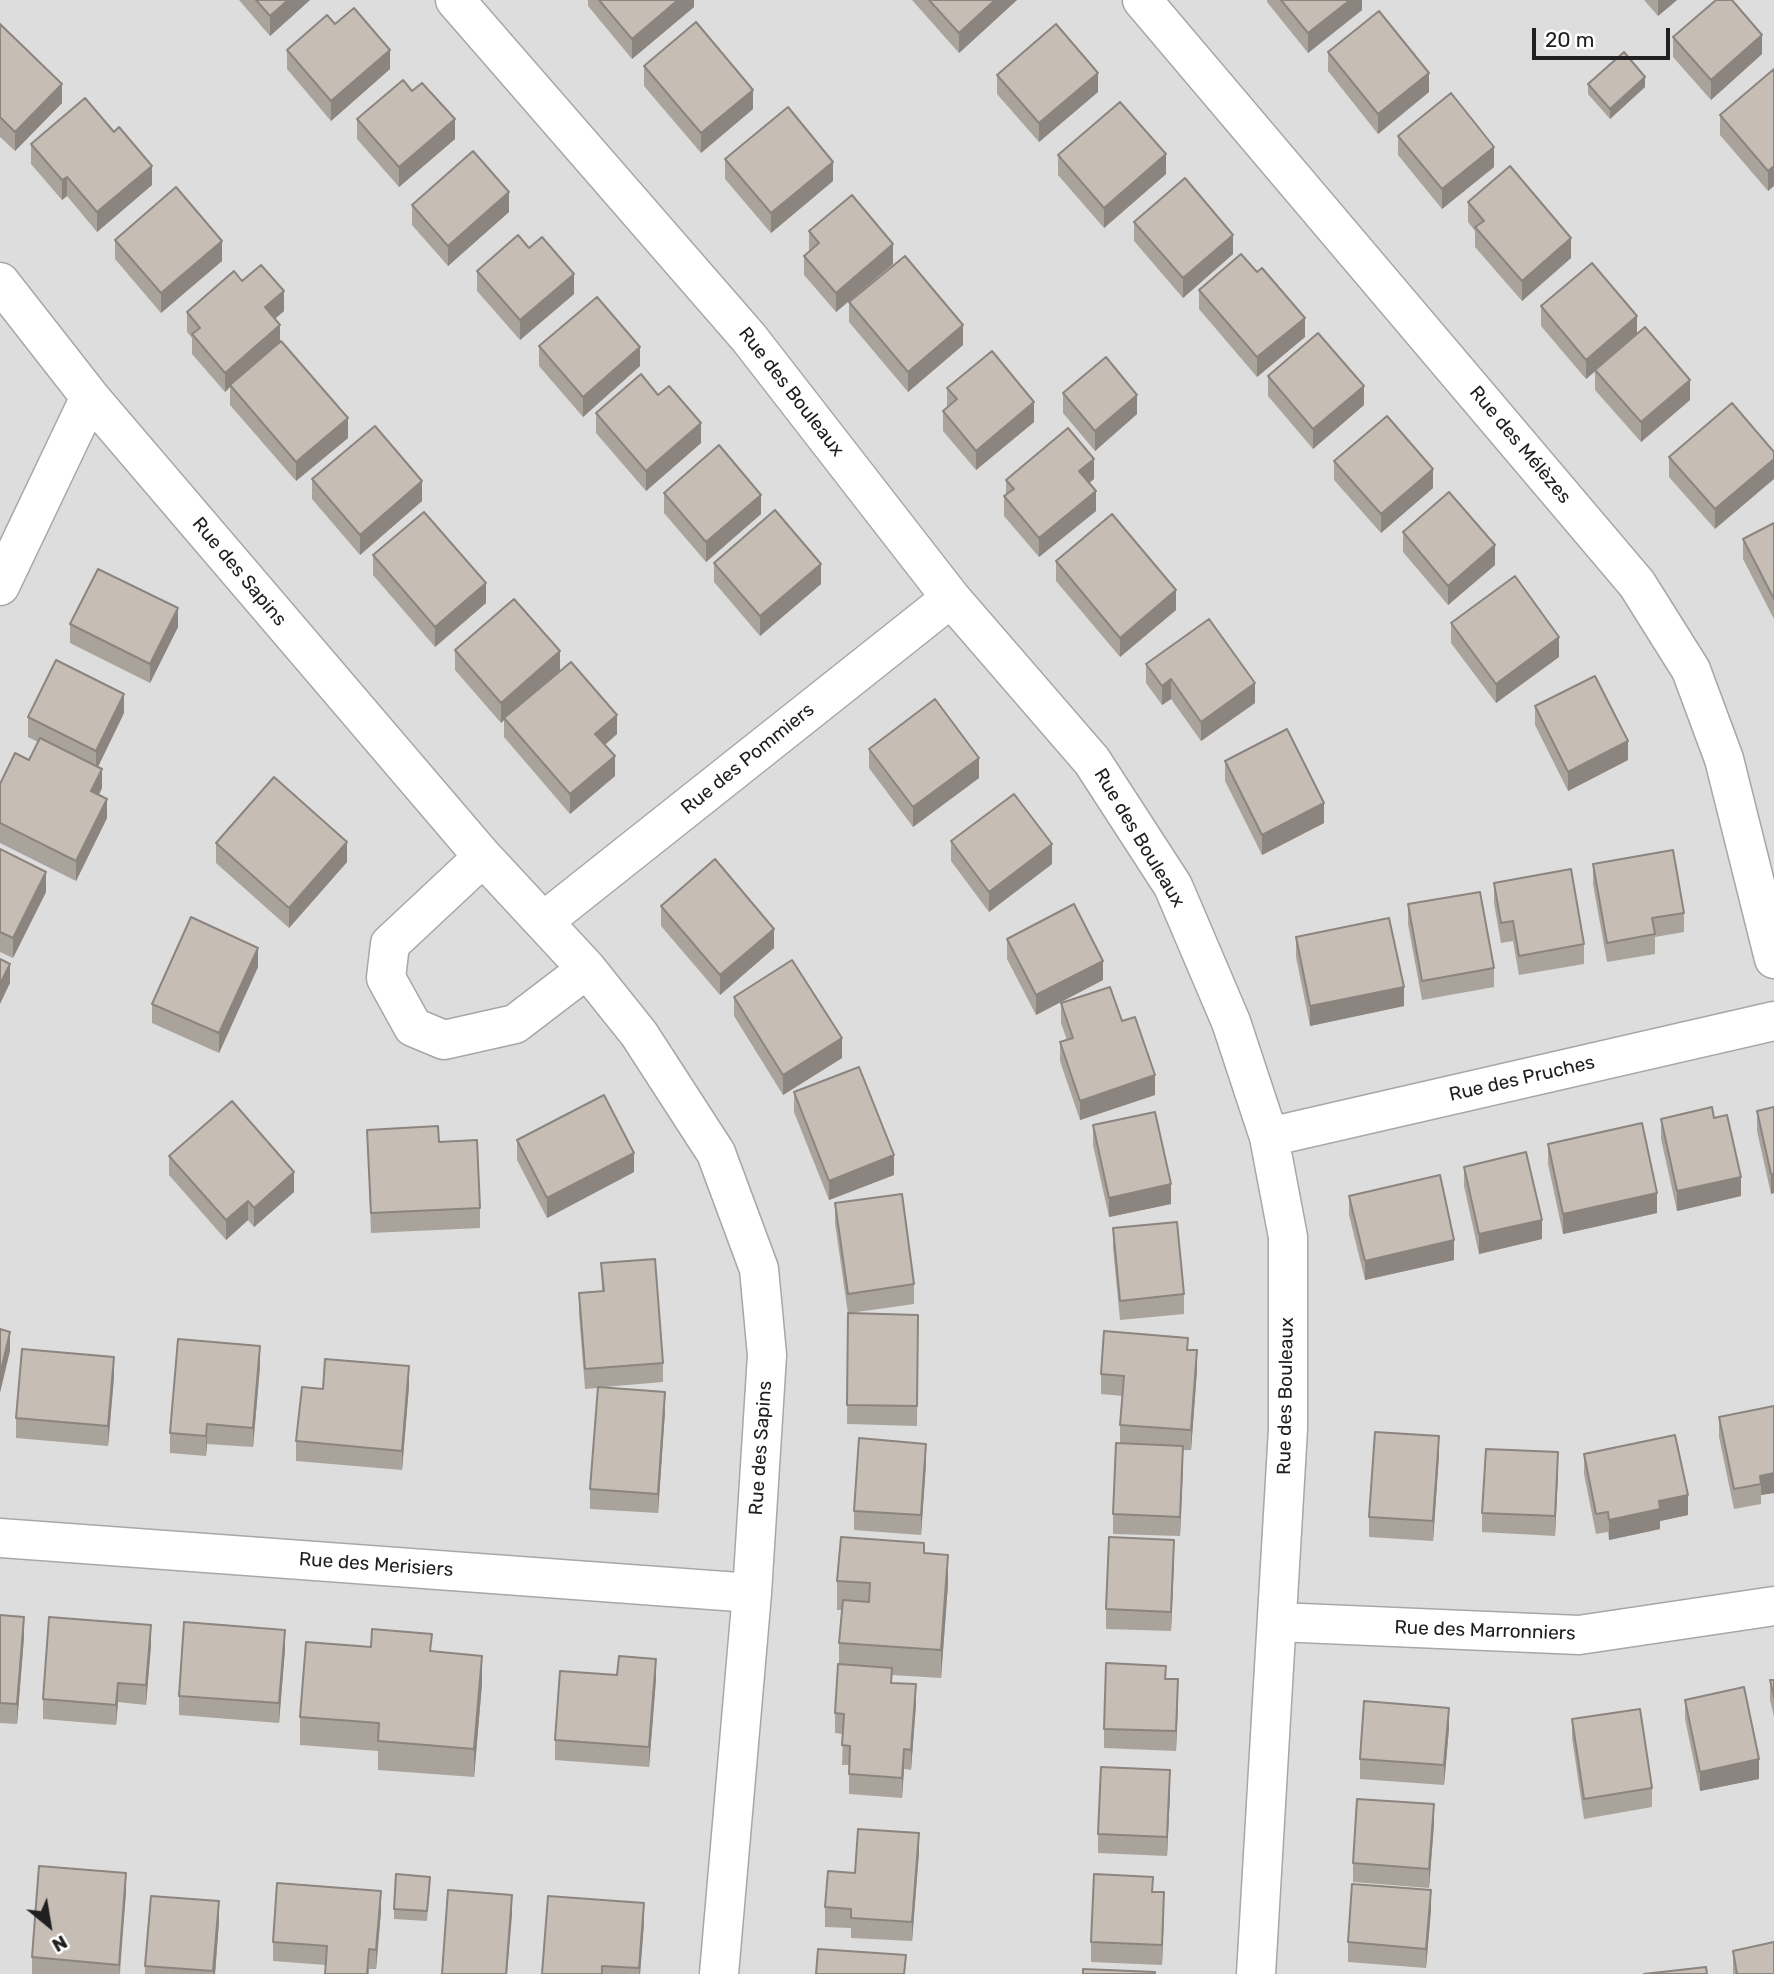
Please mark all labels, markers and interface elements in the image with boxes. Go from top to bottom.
scale bar [1536,14,1674,58]
text: 20 m [1545,27,1594,52]
street label: Rue des Bouleaux [733,323,849,461]
street label: Rue des Mélèzes [1464,382,1576,508]
street label: Rue des Sapins [187,513,291,631]
street label: Rue des Pommiers [677,698,819,820]
street label: Rue des Bouleaux [1089,764,1189,912]
street label: Rue des Pruches [1447,1051,1597,1107]
street label: Rue des Bouleaux [1273,1317,1299,1475]
street label: Rue des Sapins [745,1380,777,1516]
street label: Rue des Merisiers [298,1548,454,1582]
street label: Rue des Marronniers [1394,1616,1576,1646]
north arrow [14,1890,84,1960]
text: N [48,1930,71,1957]

